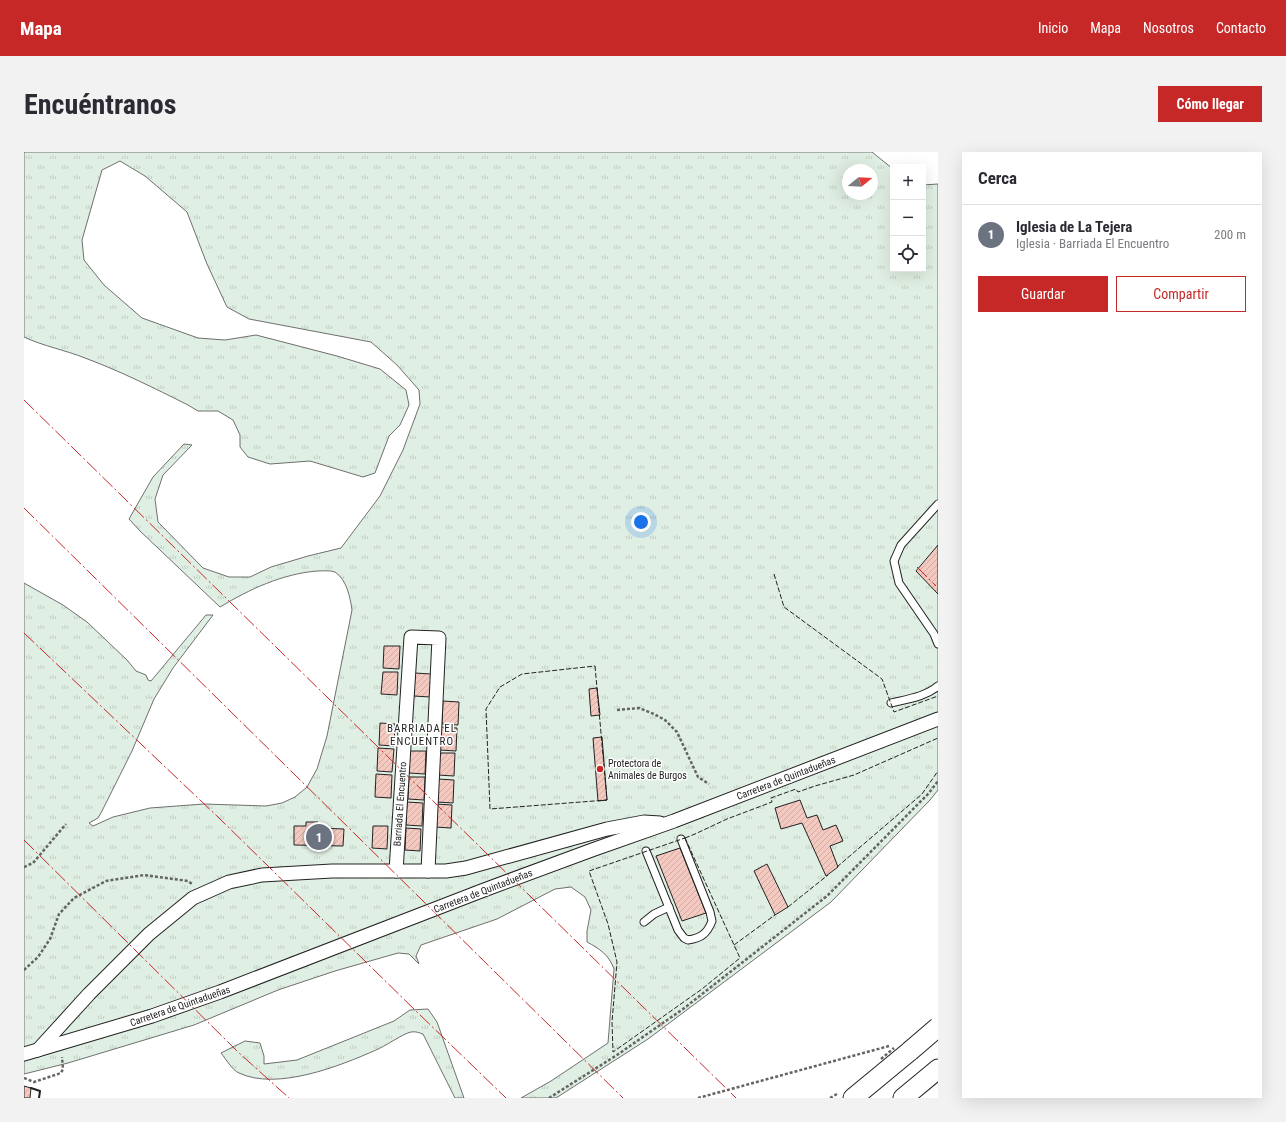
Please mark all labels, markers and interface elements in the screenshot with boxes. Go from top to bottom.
text: Mapa [20,17,62,40]
text: Inicio [1038,20,1068,36]
text: Mapa [1090,20,1121,36]
text: Nosotros [1143,20,1194,36]
text: Contacto [1216,20,1266,36]
button: Cómo llegar [1158,86,1262,122]
text: Encuéntranos [24,88,176,121]
north arrow [842,164,878,200]
map controls [890,164,926,272]
button: + [890,164,926,200]
text: Cerca [978,168,1017,188]
button: − [890,200,926,236]
text: Iglesia de La Tejera [1016,218,1132,236]
text: 1 [988,227,994,242]
text: 200 m [1214,227,1246,242]
button: locate [890,236,926,272]
text: Iglesia · Barriada El Encuentro [1016,236,1169,251]
button: Guardar [978,276,1108,312]
button: Compartir [1116,276,1246,312]
your location [631,512,651,532]
district label: BARRIADA EL ENCUENTRO [387,722,457,748]
street label: Carretera de Quintadueñas [735,754,837,802]
place label: Protectora de Animales de Burgos [608,758,687,781]
street label: Barriada El Encuentro [392,761,408,847]
marker: Protectora de Animales de Burgos [595,764,605,774]
pin: 1 [306,822,332,852]
street label: Carretera de Quintadueñas [432,867,534,915]
street label: Carretera de Quintadueñas [129,984,232,1028]

